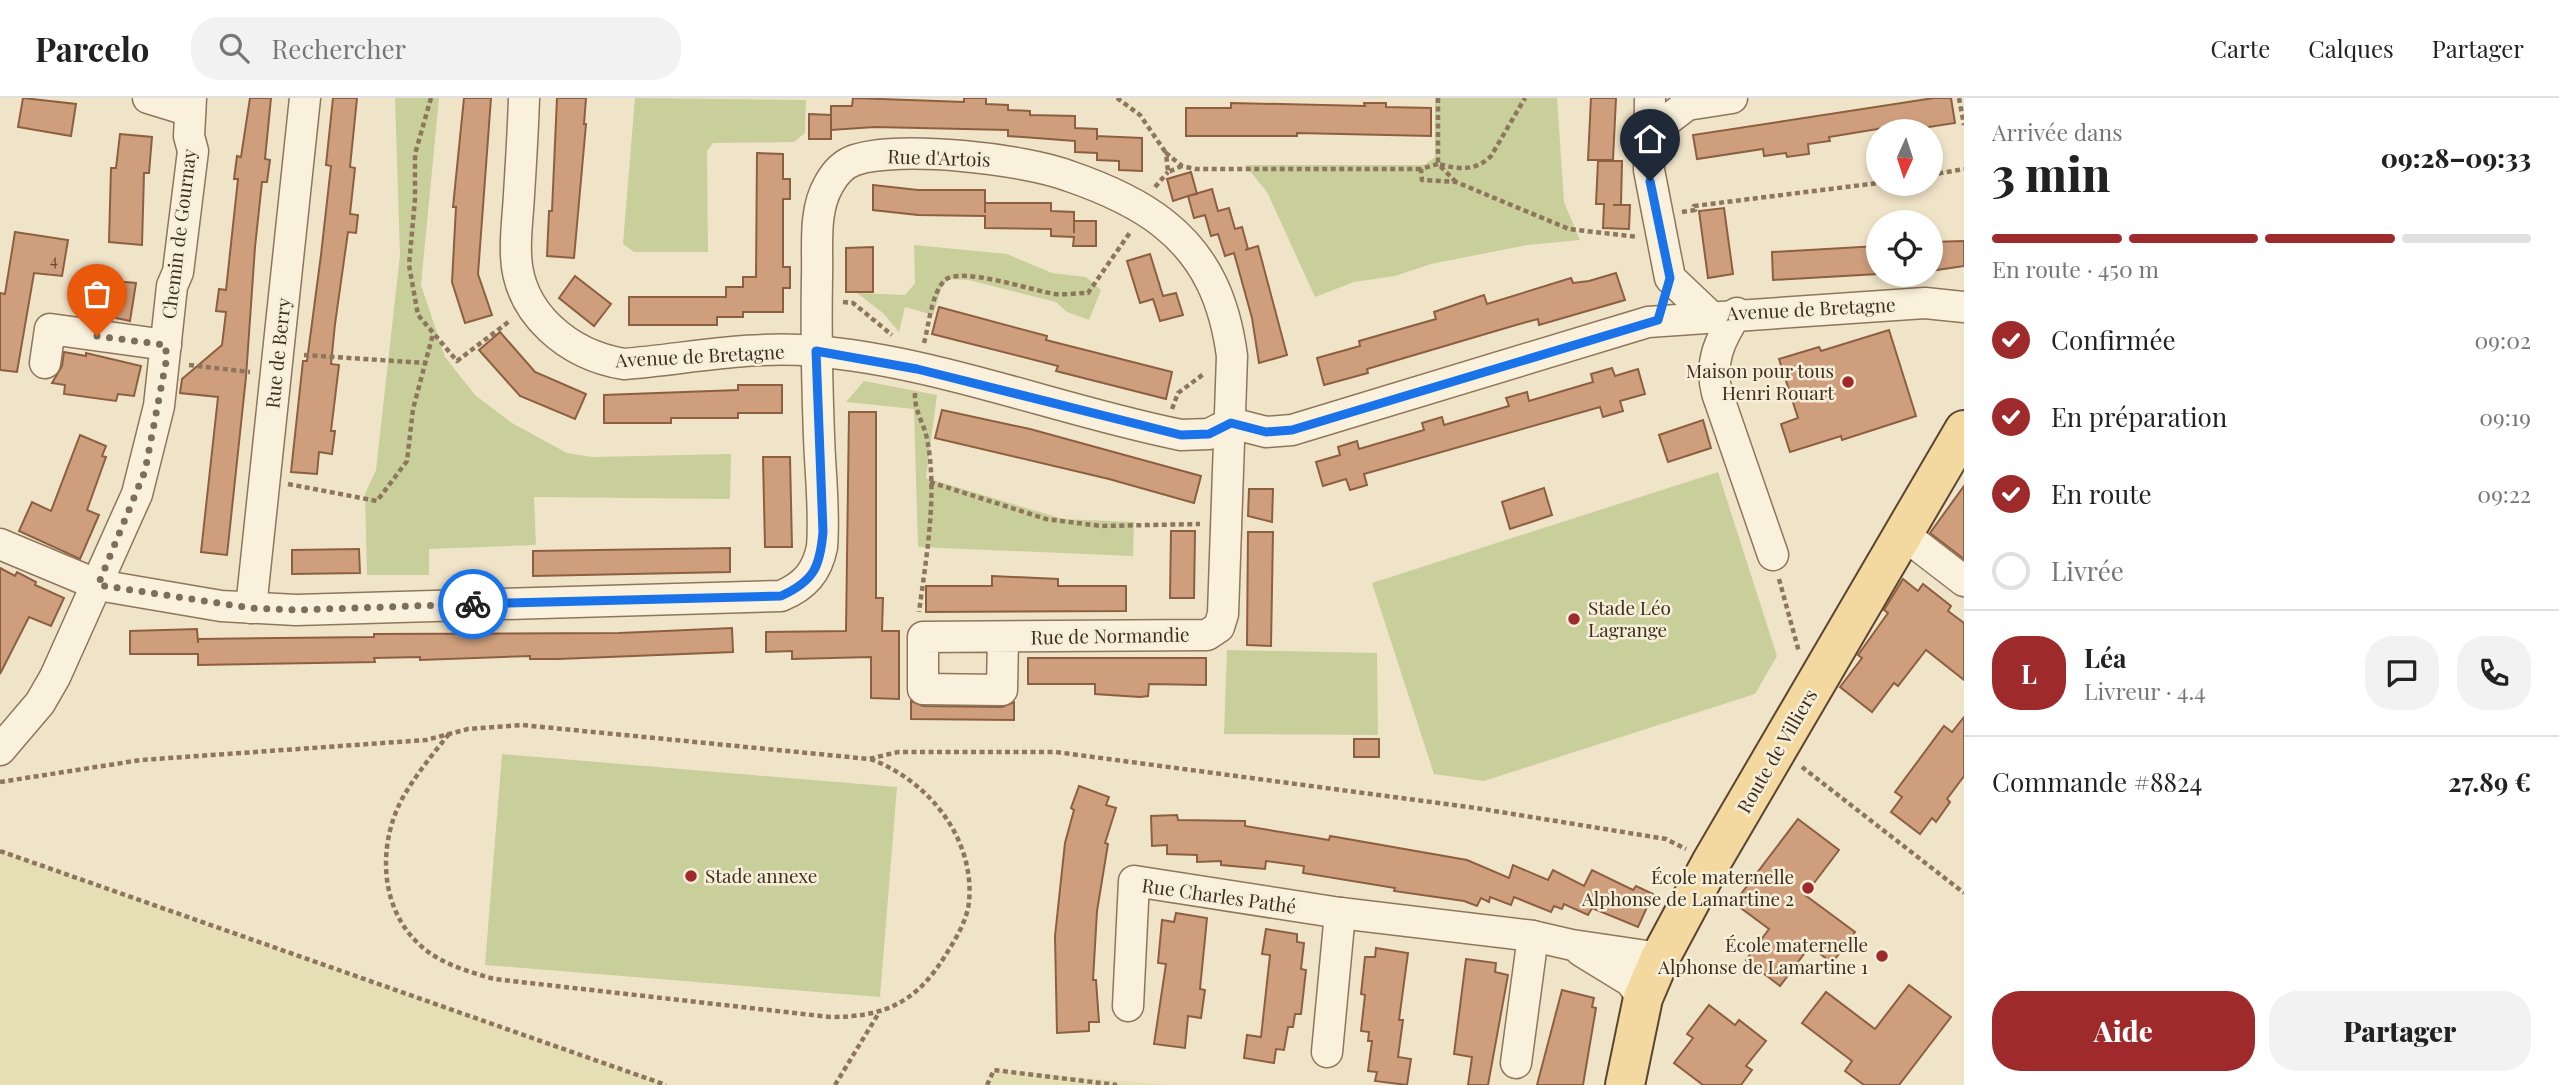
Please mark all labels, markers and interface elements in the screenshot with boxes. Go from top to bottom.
search box [191,17,681,80]
text: Parcelo [35,26,149,70]
icon: search [215,29,253,67]
text: Rechercher [271,31,406,66]
text: Carte [2211,32,2270,64]
text: Calques [2308,32,2394,64]
text: Partager [2432,32,2524,64]
pin [1620,109,1680,181]
text: Arrivée dans [1992,116,2123,147]
north arrow [1866,119,1942,196]
map controls [1866,119,1943,287]
icon: home [1631,120,1669,158]
text: 09:28–09:33 [2381,140,2531,175]
street label: Rue d'Artois [887,142,991,172]
text: 3 min [1992,142,2110,204]
street label: Chemin de Gournay [155,147,201,320]
button: locate [1866,210,1943,287]
house number: 4 [50,249,58,270]
text: En route · 450 m [1992,253,2159,284]
pin [67,264,127,336]
icon: bag [78,275,116,313]
street label: Avenue de Bretagne [1725,291,1896,325]
street label: Rue de Berry [258,296,296,409]
icon: check [1992,321,2030,359]
text: Confirmée [2051,322,2176,357]
text: 09:02 [2475,324,2531,355]
street label: Avenue de Bretagne [614,338,785,372]
place label: Maison pour tous Henri Rouart [1686,357,1834,405]
marker: Maison pour tous Henri Rouart [1840,374,1856,390]
icon: check [1992,398,2030,436]
text: En préparation [2051,399,2227,434]
text: 09:19 [2479,401,2531,432]
icon: check [1992,475,2030,513]
text: En route [2051,476,2152,511]
text: 09:22 [2477,478,2531,509]
text: Livrée [2051,553,2124,588]
courier [438,569,508,639]
icon: bike [454,585,492,623]
place label: Stade Léo Lagrange [1588,594,1671,642]
marker: Stade Léo Lagrange [1566,611,1582,627]
street label: Rue de Normandie [1030,621,1190,649]
button: chat [2365,636,2439,710]
button: phone [2457,636,2531,710]
text: Léa [2084,640,2126,675]
text: L [2021,656,2037,691]
text: Livreur · 4.4 [2084,675,2206,706]
street label: Route de Villiers [1730,684,1822,817]
text: Commande #8824 [1992,764,2202,799]
text: 27.89 € [2448,764,2531,799]
place label: Stade annexe [705,862,817,888]
place label: École maternelle Alphonse de Lamartine 2 [1581,863,1794,911]
marker: Stade annexe [683,868,699,884]
street label: Rue Charles Pathé [1140,871,1298,919]
marker: École maternelle Alphonse de Lamartine 2 [1800,880,1816,896]
place label: École maternelle Alphonse de Lamartine 1 [1657,931,1868,979]
marker: École maternelle Alphonse de Lamartine 1 [1874,948,1890,964]
button: Aide [1992,991,2255,1071]
button: Partager [2269,991,2531,1071]

